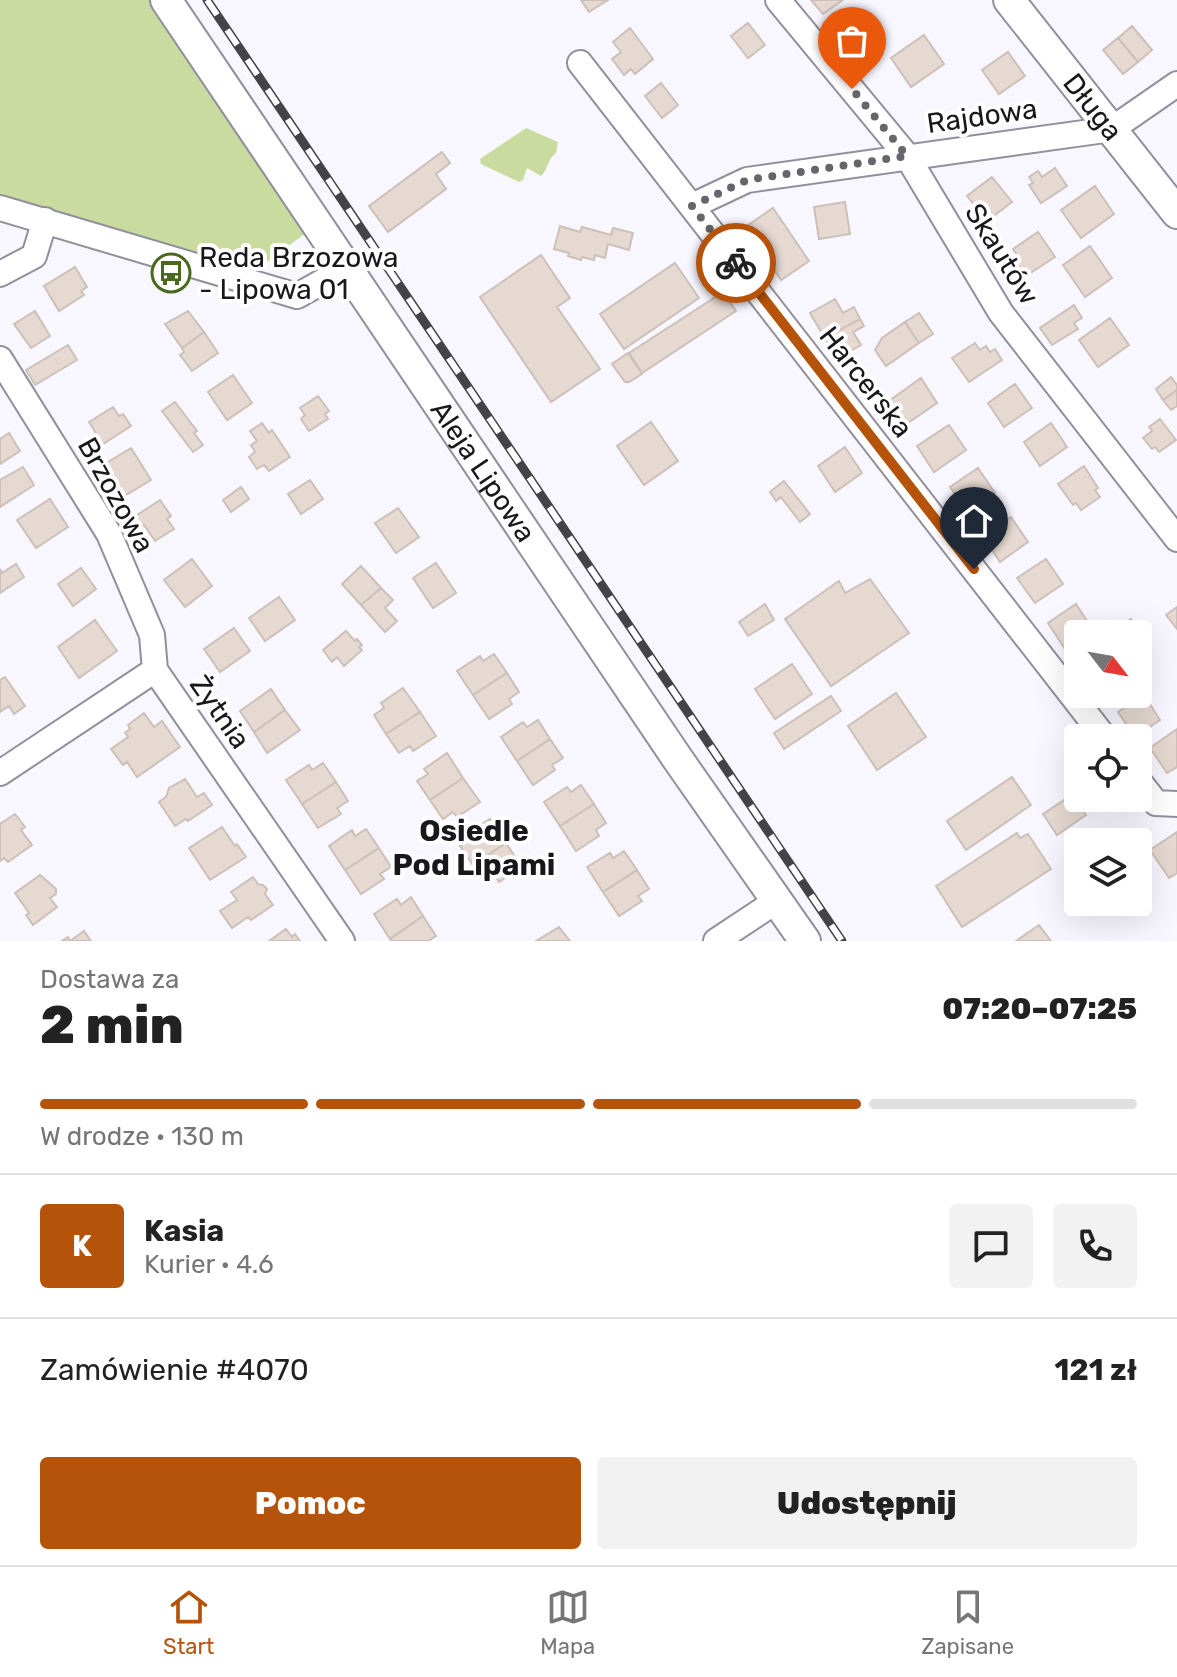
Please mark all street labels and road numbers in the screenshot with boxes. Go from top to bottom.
street label: Długa [1057,67,1130,147]
street label: Rajdowa [925,92,1039,140]
street label: Skautów [958,197,1046,311]
street label: Harcerska [813,320,919,444]
street label: Aleja Lipowa [424,394,543,548]
street label: Brzozowa [71,432,161,558]
street label: Żytnia [183,669,257,755]

